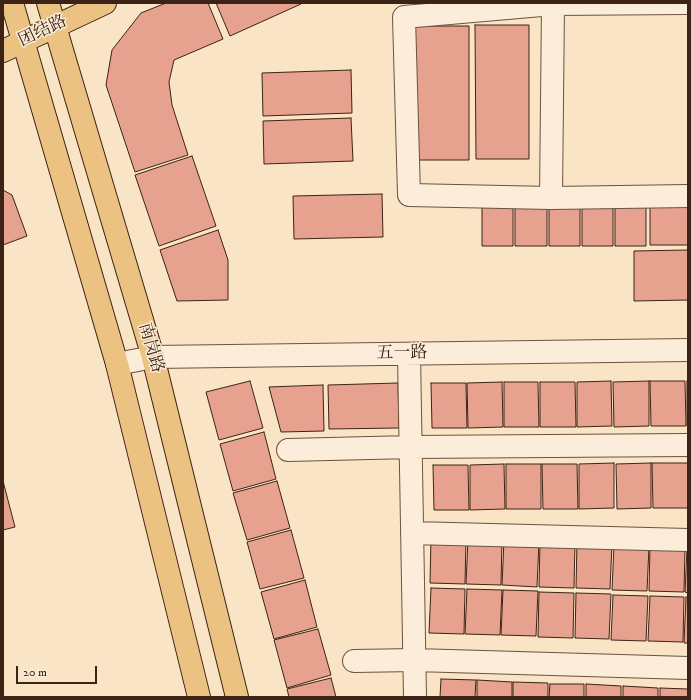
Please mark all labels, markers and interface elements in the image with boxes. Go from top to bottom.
street label: 团结路 [16,12,70,52]
street label: 南岗路 [133,321,167,375]
street label: 五一路 [376,343,428,365]
scale bar [18,658,99,684]
text: 20 m [23,665,47,680]

